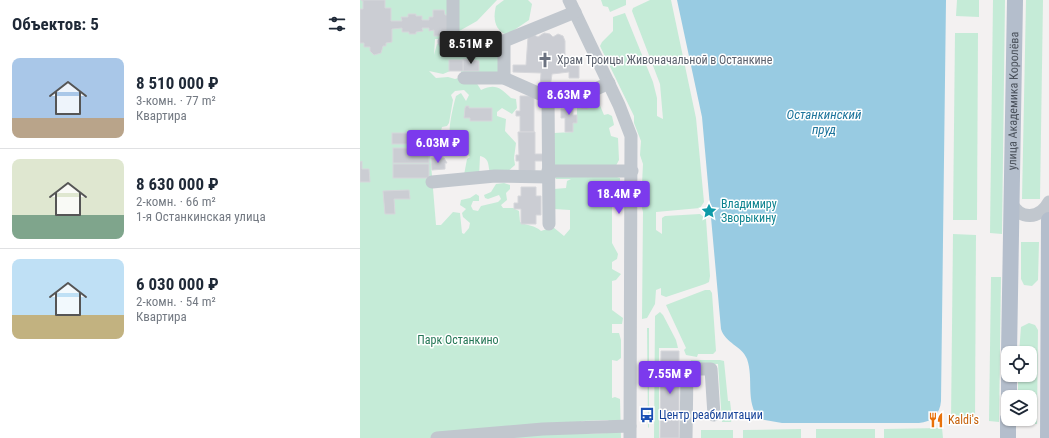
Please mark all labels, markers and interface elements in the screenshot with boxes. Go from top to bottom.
icon: filters [326,13,348,35]
text: Объектов: 5 [12,14,99,34]
pin: 8.51M ₽ [434,31,508,65]
street label: улица Академика Королёва [1005,31,1021,170]
text: 8.51M ₽ [449,36,493,51]
church icon: Храм Троицы Живоначальной в Останкине [536,51,554,69]
place label: Храм Троицы Живоначальной в Останкине [557,53,773,67]
text: 8 510 000 ₽ [136,73,219,93]
icon: home [44,74,92,122]
pin: 8.63M ₽ [532,82,606,116]
text: 8.63M ₽ [547,87,591,102]
text: 3-комн. · 77 m² [136,93,216,108]
water label: Останкинский пруд [787,107,862,137]
text: Квартира [136,108,187,123]
pin: 6.03M ₽ [401,130,475,164]
text: 6.03M ₽ [416,135,460,150]
text: 8 630 000 ₽ [136,174,219,194]
icon: home [44,175,92,223]
pin: 18.4M ₽ [582,181,656,215]
text: 18.4M ₽ [597,186,641,201]
text: 2-комн. · 66 m² [136,194,216,209]
place label: Владимиру Зворыкину [721,197,777,225]
place icon: Владимиру Зворыкину [700,202,718,220]
text: 1-я Останкинская улица [136,209,266,224]
text: 6 030 000 ₽ [136,274,219,294]
icon: home [44,275,92,323]
text: 2-комн. · 54 m² [136,294,216,309]
text: Квартира [136,309,187,324]
park label: Парк Останкино [417,333,499,347]
map controls [1001,346,1037,426]
button: locate [1001,346,1037,382]
pin: 7.55M ₽ [633,361,707,395]
text: 7.55M ₽ [648,366,692,381]
button: layers [1001,390,1037,426]
bus stop icon: Центр реабилитации [638,406,656,424]
place label: Центр реабилитации [659,408,763,422]
restaurant icon: Kaldi's [927,411,945,429]
place label: Kaldi's [948,413,979,427]

